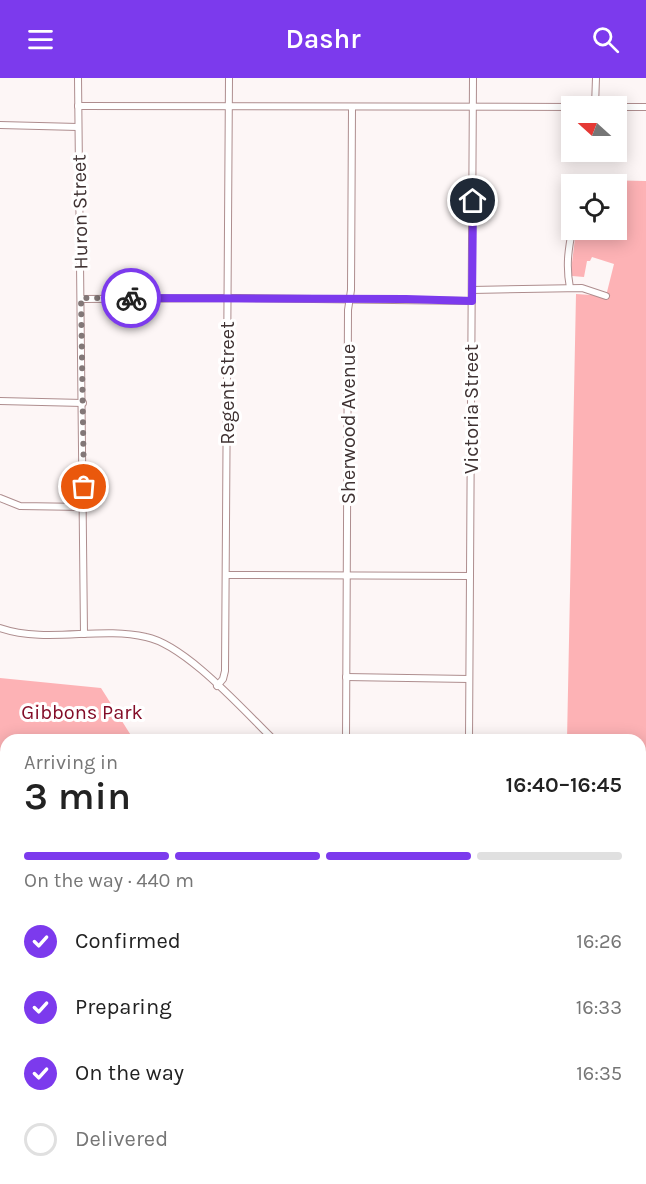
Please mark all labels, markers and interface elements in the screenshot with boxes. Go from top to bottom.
icon: menu [24,23,57,56]
text: Dashr [285,23,361,55]
icon: search [589,23,622,56]
north arrow [561,96,627,162]
map controls [561,96,627,240]
street label: Huron Street [67,154,93,270]
button: locate [561,174,627,240]
pin [447,175,498,226]
icon: home [456,184,489,217]
courier [101,268,161,328]
icon: bike [115,282,148,315]
street label: Regent Street [216,321,239,445]
street label: Sherwood Avenue [337,344,360,504]
street label: Victoria Street [460,344,483,474]
pin [58,461,109,512]
icon: bag [67,470,100,503]
park label: Gibbons Park [21,701,143,724]
text: Arriving in [24,751,118,774]
text: 16:40–16:45 [506,772,622,798]
text: 3 min [24,773,131,819]
text: On the way · 440 m [24,869,194,892]
icon: check [24,925,57,958]
text: Confirmed [75,928,181,954]
text: 16:26 [576,930,622,953]
icon: check [24,991,57,1024]
text: Preparing [75,994,172,1020]
text: 16:33 [576,996,622,1019]
icon: check [24,1057,57,1090]
text: On the way [75,1060,184,1086]
text: 16:35 [576,1062,622,1085]
text: Delivered [75,1126,168,1152]

